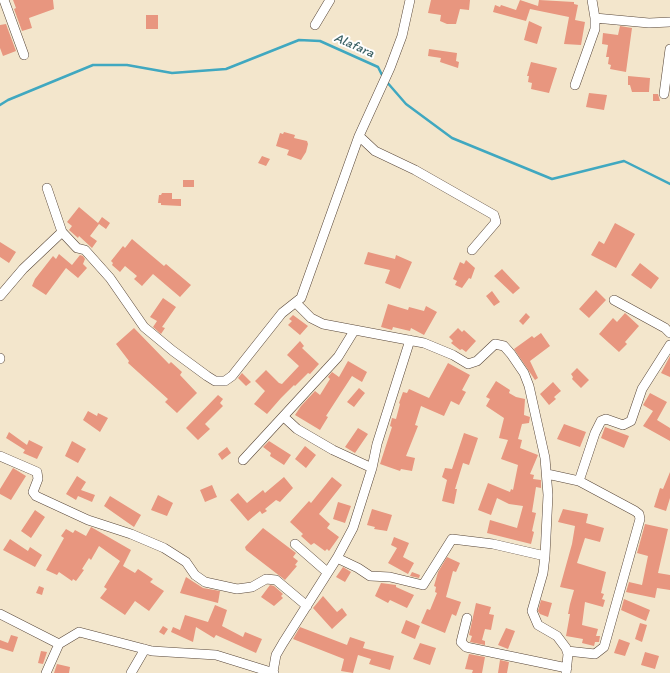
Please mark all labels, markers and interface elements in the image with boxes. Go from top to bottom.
water label: Alafara [332,30,376,62]

